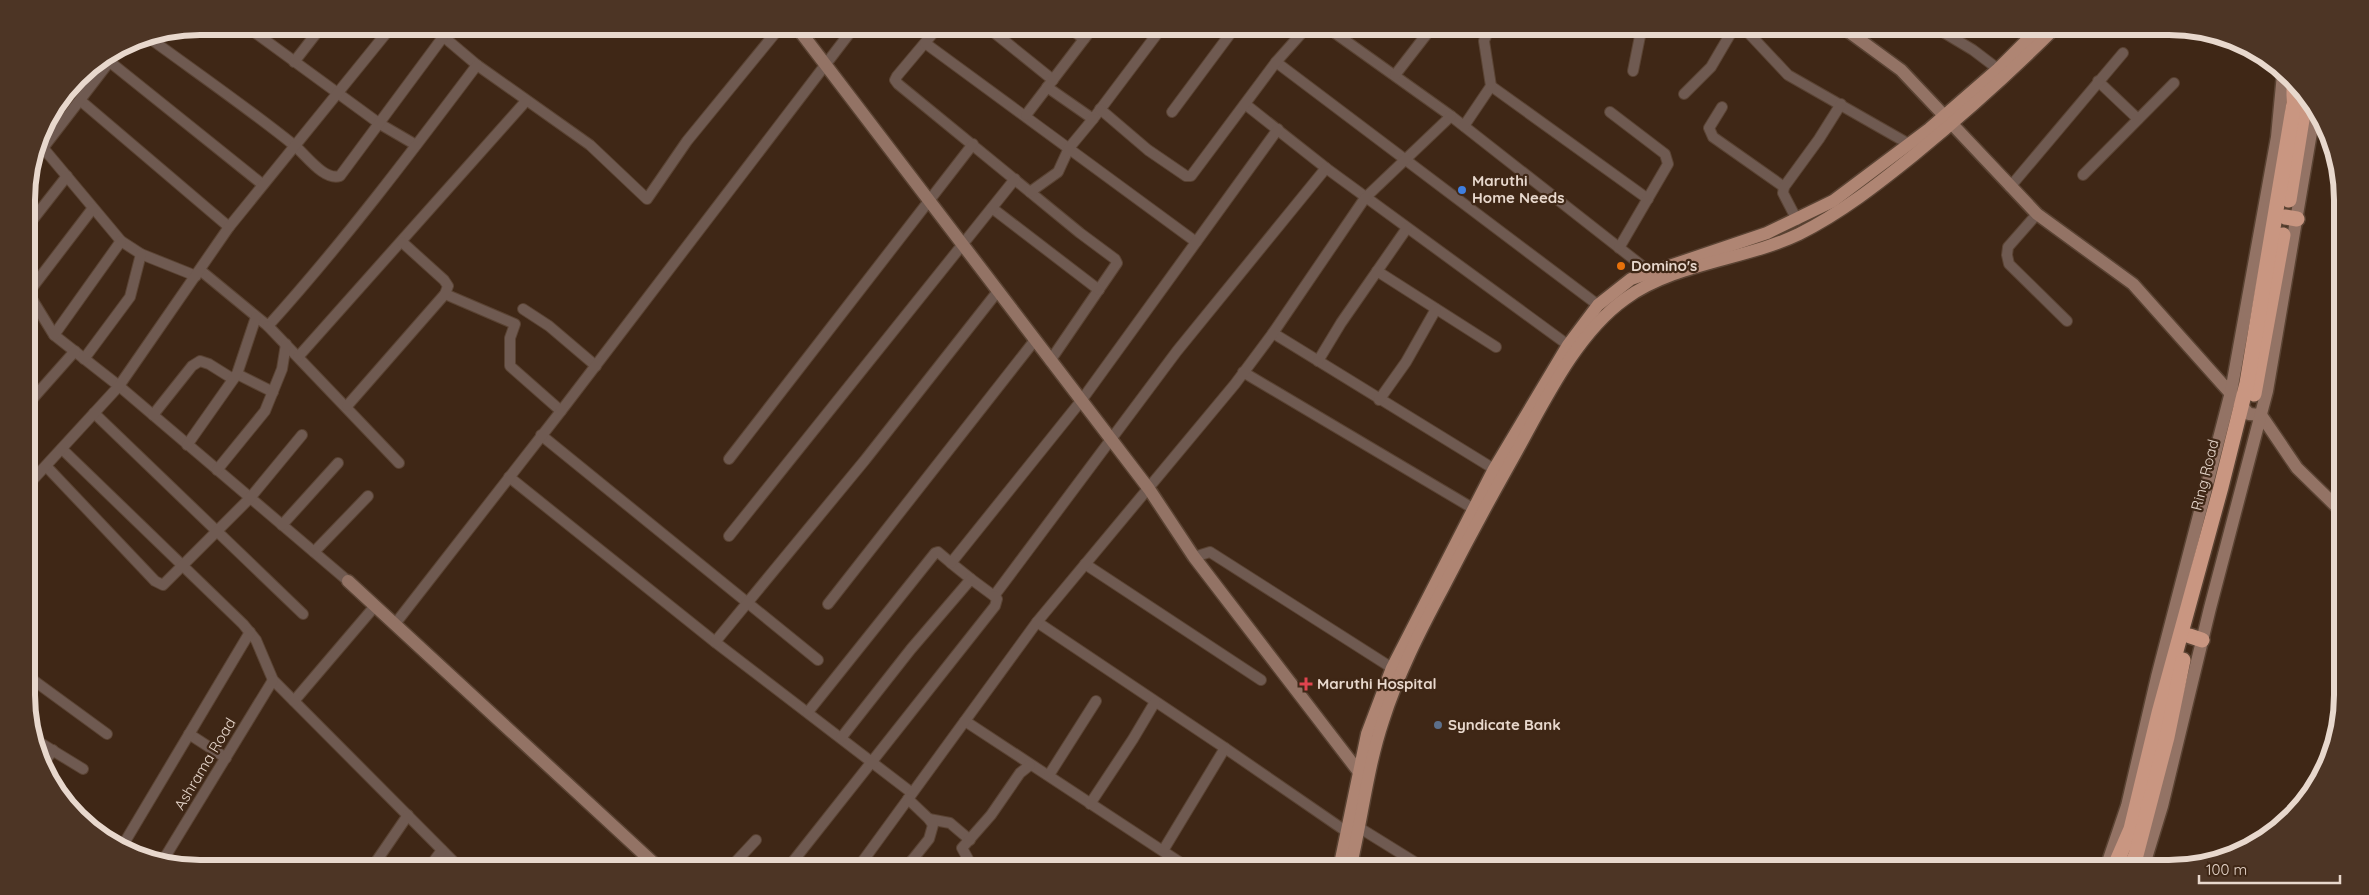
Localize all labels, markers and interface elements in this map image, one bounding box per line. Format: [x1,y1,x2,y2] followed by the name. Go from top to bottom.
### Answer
[1472,171,1564,207] place label: Maruthi Home Needs
[1456,184,1468,196] marker: Maruthi Home Needs
[1631,256,1697,275] place label: Domino's
[1615,260,1627,272] marker: Domino's
[2187,437,2223,512] street label: Ring Road
[1317,674,1437,693] place label: Maruthi Hospital
[1299,677,1313,691] marker: Maruthi Hospital
[170,714,240,813] street label: Ashrama Road
[1448,715,1561,734] place label: Syndicate Bank
[1432,719,1444,731] marker: Syndicate Bank
[2199,852,2340,884] scale bar
[2206,860,2247,879] text: 100 m

